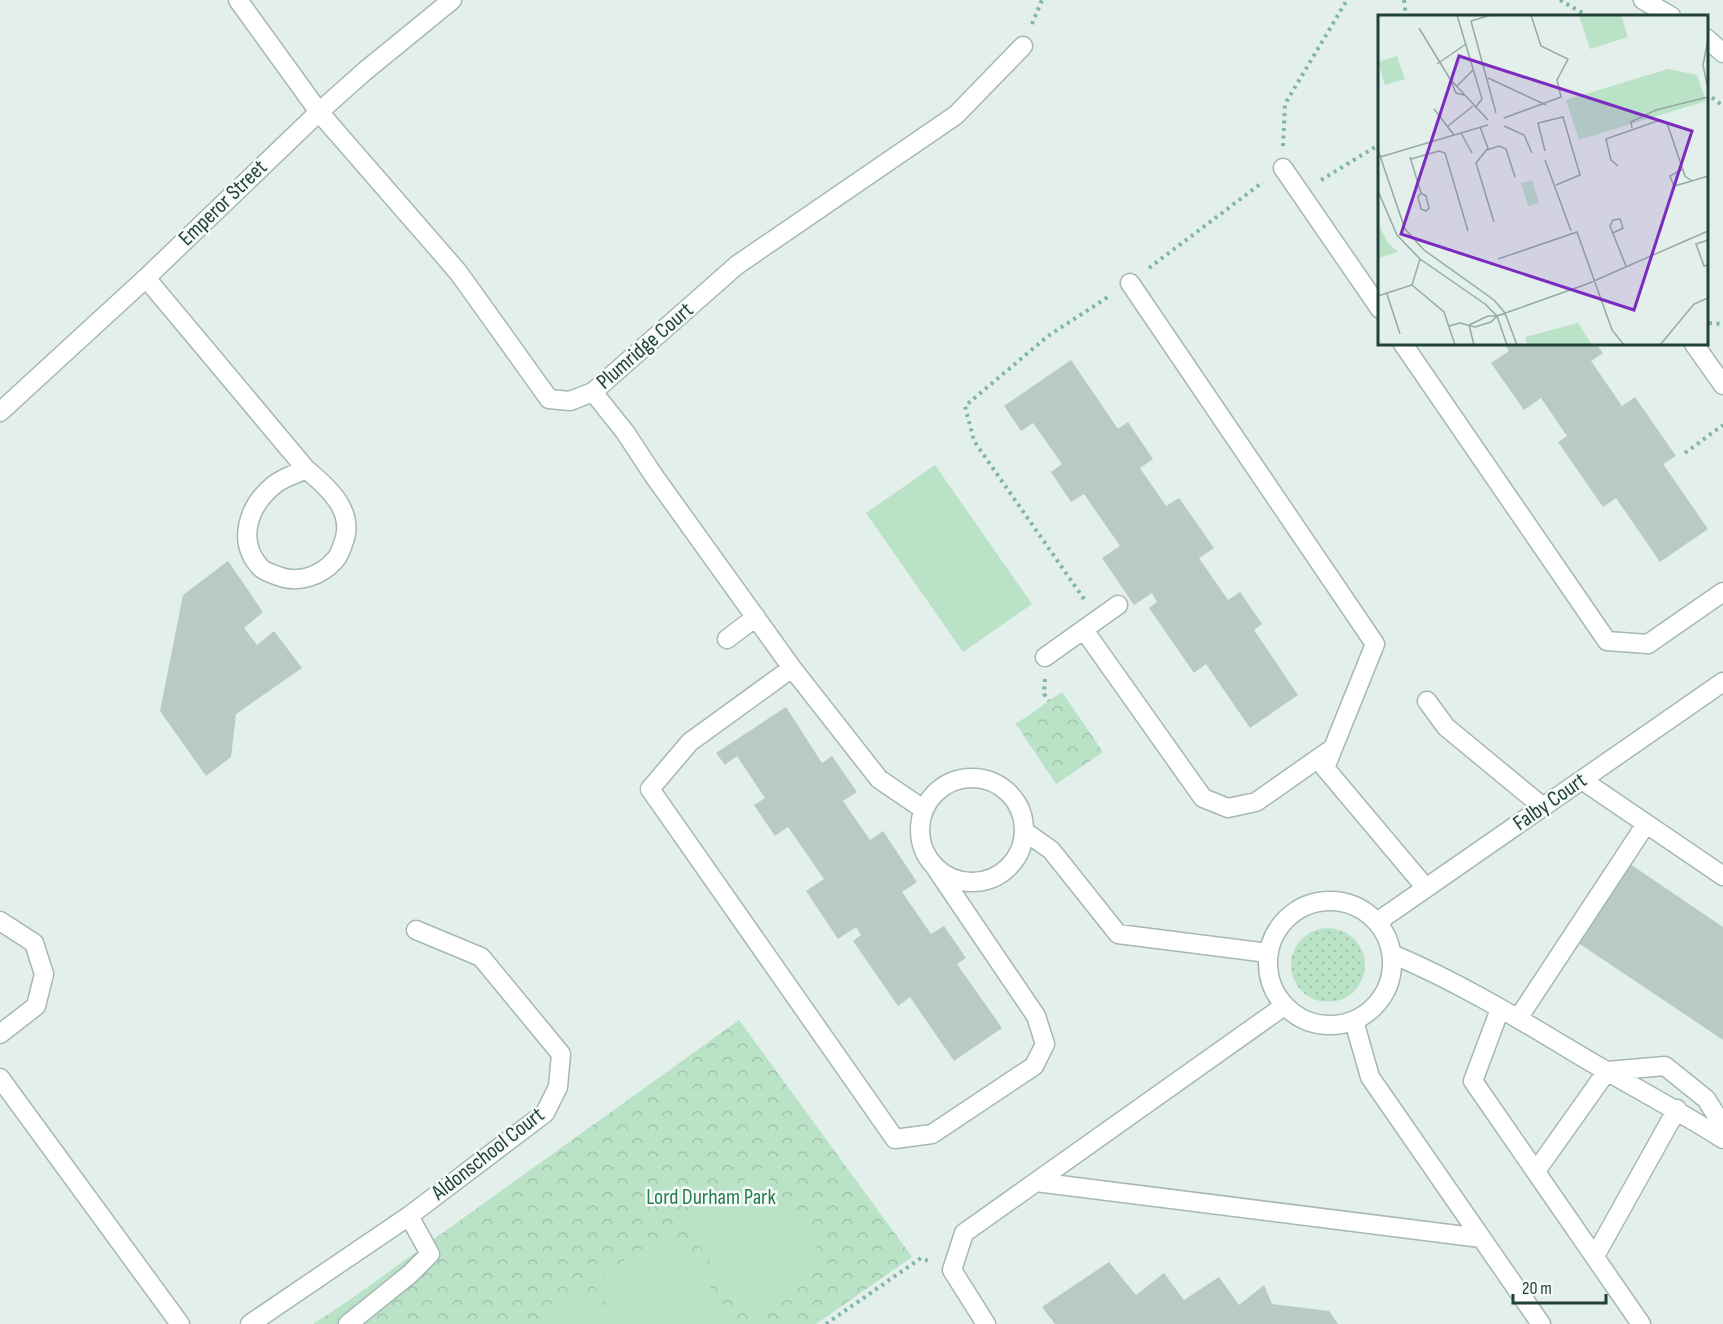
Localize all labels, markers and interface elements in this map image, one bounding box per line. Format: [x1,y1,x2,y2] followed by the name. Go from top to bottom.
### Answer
[1378,15,1708,345] inset map
[173,154,273,252] street label: Emperor Street
[591,296,699,395] street label: Plumridge Court
[1508,767,1592,837] street label: Falby Court
[425,1101,550,1207] street label: Aldonschool Court
[646,1184,776,1211] park label: Lord Durham Park
[1513,1267,1606,1305] scale bar
[1522,1278,1552,1299] text: 20 m

